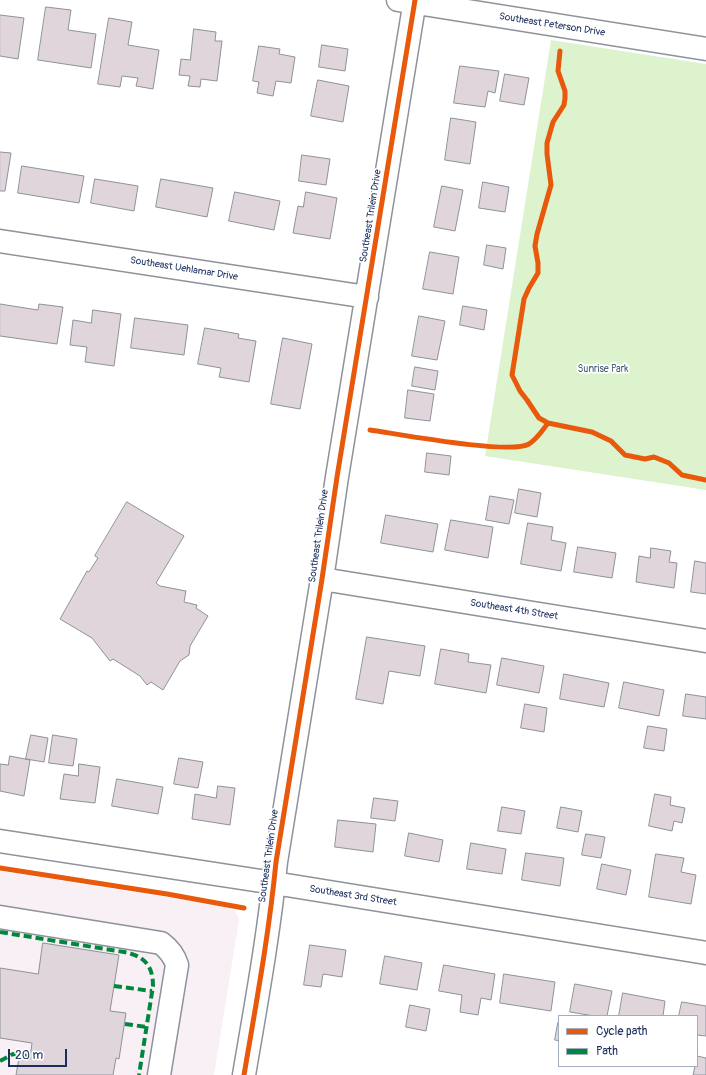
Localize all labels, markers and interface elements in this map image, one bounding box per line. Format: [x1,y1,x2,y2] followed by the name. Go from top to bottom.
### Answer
[498,11,606,39] street label: Southeast Peterson Drive
[358,169,384,263] street label: Southeast Trilein Drive
[129,255,239,283] street label: Southeast Uehlamar Drive
[578,363,628,375] park label: Sunrise Park
[307,489,331,583] street label: Southeast Trilein Drive
[469,597,559,623] street label: Southeast 4th Street
[257,809,281,903] street label: Southeast Trilein Drive
[308,883,398,909] street label: Southeast 3rd Street
[558,1015,698,1067] legend
[596,1024,647,1039] text: Cycle path
[10,1041,69,1067] scale bar
[596,1044,618,1059] text: Path
[15,1048,43,1063] text: 20 m

